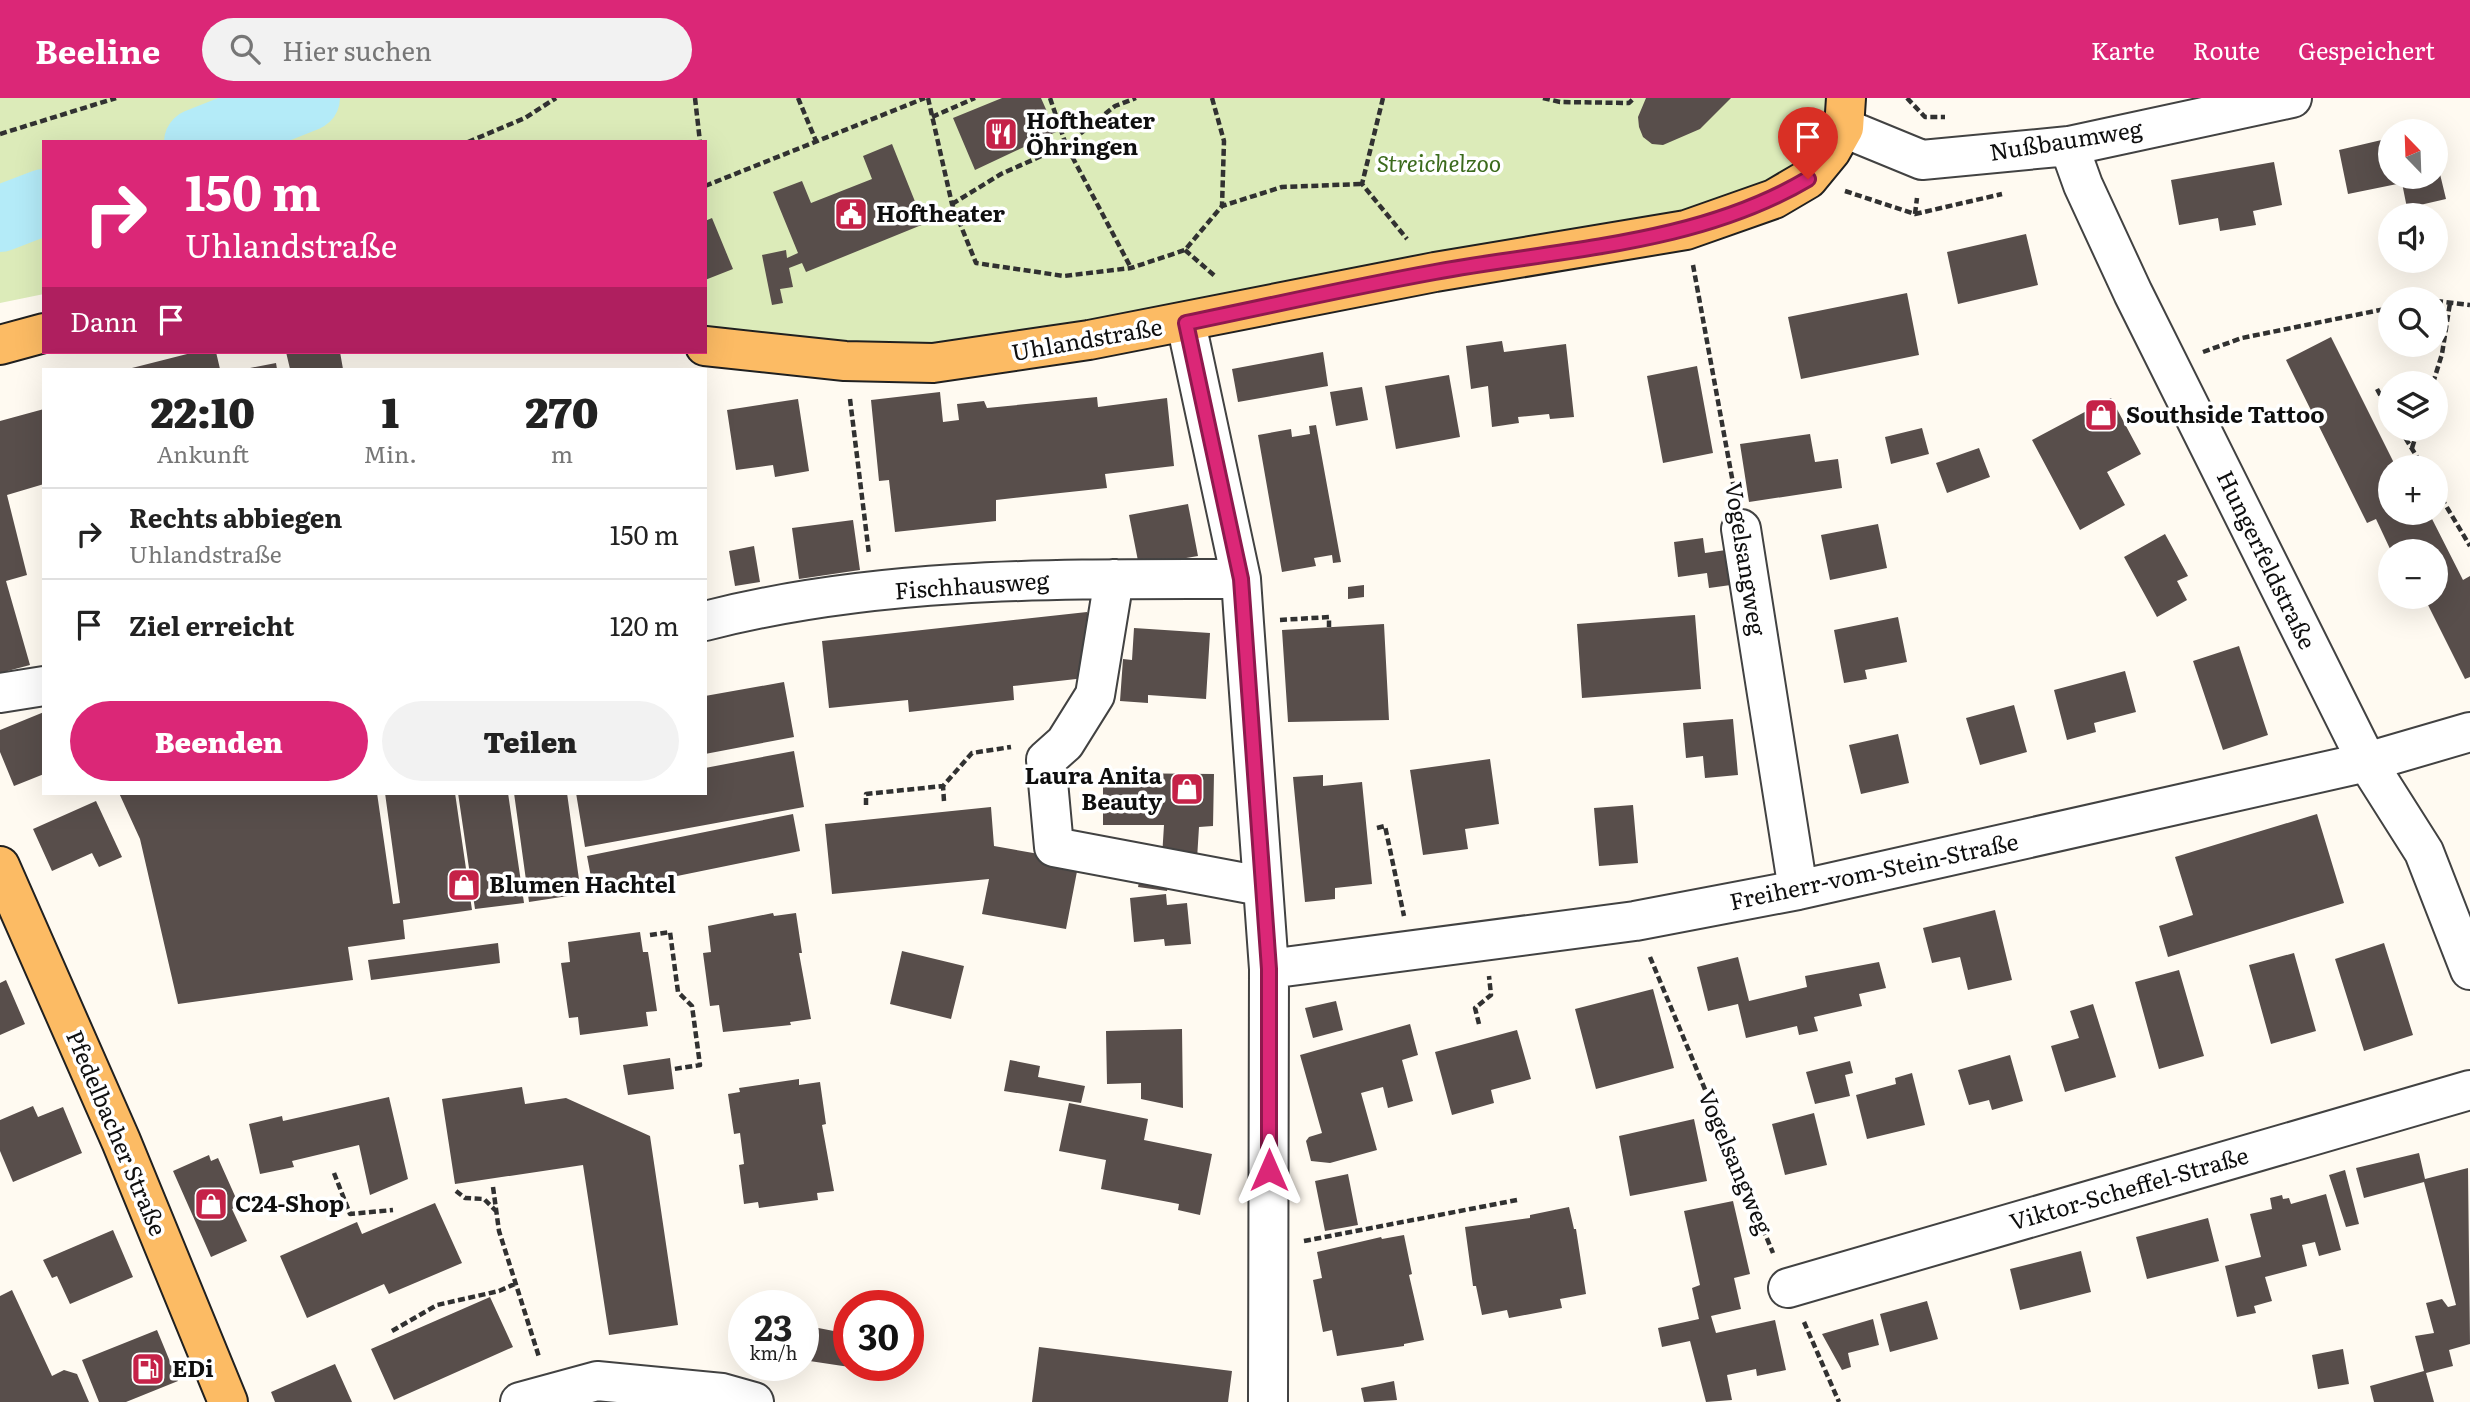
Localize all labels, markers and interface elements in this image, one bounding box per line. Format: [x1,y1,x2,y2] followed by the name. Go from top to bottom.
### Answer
[202,18,692,81] search box
[35,25,160,74] text: Beeline
[226,30,264,68] icon: search
[282,30,432,69] text: Hier suchen
[2091,32,2155,67] text: Karte
[2193,32,2260,67] text: Route
[2298,32,2435,67] text: Gespeichert
[1026,102,1156,162] place label: Hoftheater Öhringen
[1778,107,1838,179] pin
[1987,110,2145,168] street label: Nußbaumweg
[982,115,1020,153] restaurant icon: Hoftheater Öhringen
[1789,118,1827,156] icon: arrive
[2378,119,2448,189] north arrow
[2378,119,2448,609] map controls
[1377,145,1501,179] park label: Streichelzoo
[185,153,321,226] text: 150 m
[70,168,161,259] icon: right
[832,195,870,233] public building icon: Hoftheater
[876,195,1006,229] place label: Hoftheater
[2378,203,2448,273] button: sound
[185,220,397,268] text: Uhlandstraße
[2378,287,2448,357] button: search
[70,301,138,340] text: Dann
[152,301,190,339] icon: arrive
[1009,308,1165,368] street label: Uhlandstraße
[2378,371,2448,441] button: layers
[150,379,255,441] text: 22:10
[381,379,399,441] text: 1
[525,379,599,441] text: 270
[2082,396,2120,434] shop icon: Southside Tattoo
[2126,396,2325,430] place label: Southside Tattoo
[157,436,249,470] text: Ankunft
[364,436,417,470] text: Min.
[551,436,573,470] text: m
[2378,455,2448,525] button: +
[2210,464,2326,654] street label: Hungerfeldstraße
[1718,480,1776,638] street label: Vogelsangweg
[129,497,342,536] text: Rechts abbiegen
[610,514,679,553] text: 150 m
[70,515,108,553] icon: right
[129,536,282,570] text: Uhlandstraße
[2378,539,2448,609] button: −
[893,562,1050,606] street label: Fischhausweg
[129,605,294,644] text: Ziel erreicht
[610,605,679,644] text: 120 m
[70,606,108,644] icon: arrive
[70,701,368,781] button: Beenden
[382,701,679,781] button: Teilen
[1024,757,1163,817] place label: Laura Anita Beauty
[1168,770,1206,808] shop icon: Laura Anita Beauty
[1726,823,2021,917] street label: Freiherr-vom-Stein-Straße
[445,866,483,904] shop icon: Blumen Hachtel
[489,866,676,900] place label: Blumen Hachtel
[59,1024,177,1240] street label: Pfedelbacher Straße
[1691,1083,1783,1239] street label: Vogelsangweg
[1232,1133,1306,1207] position arrow
[2005,1137,2252,1237] street label: Viktor-Scheffel-Straße
[192,1185,230,1223] shop icon: C24-Shop
[235,1185,344,1219] place label: C24-Shop
[833,1290,924,1381] speed limit sign: 30
[754,1300,793,1352] text: 23
[750,1339,797,1366] text: km/h
[129,1350,167,1388] fuel station icon: EDi
[172,1350,214,1384] place label: EDi

